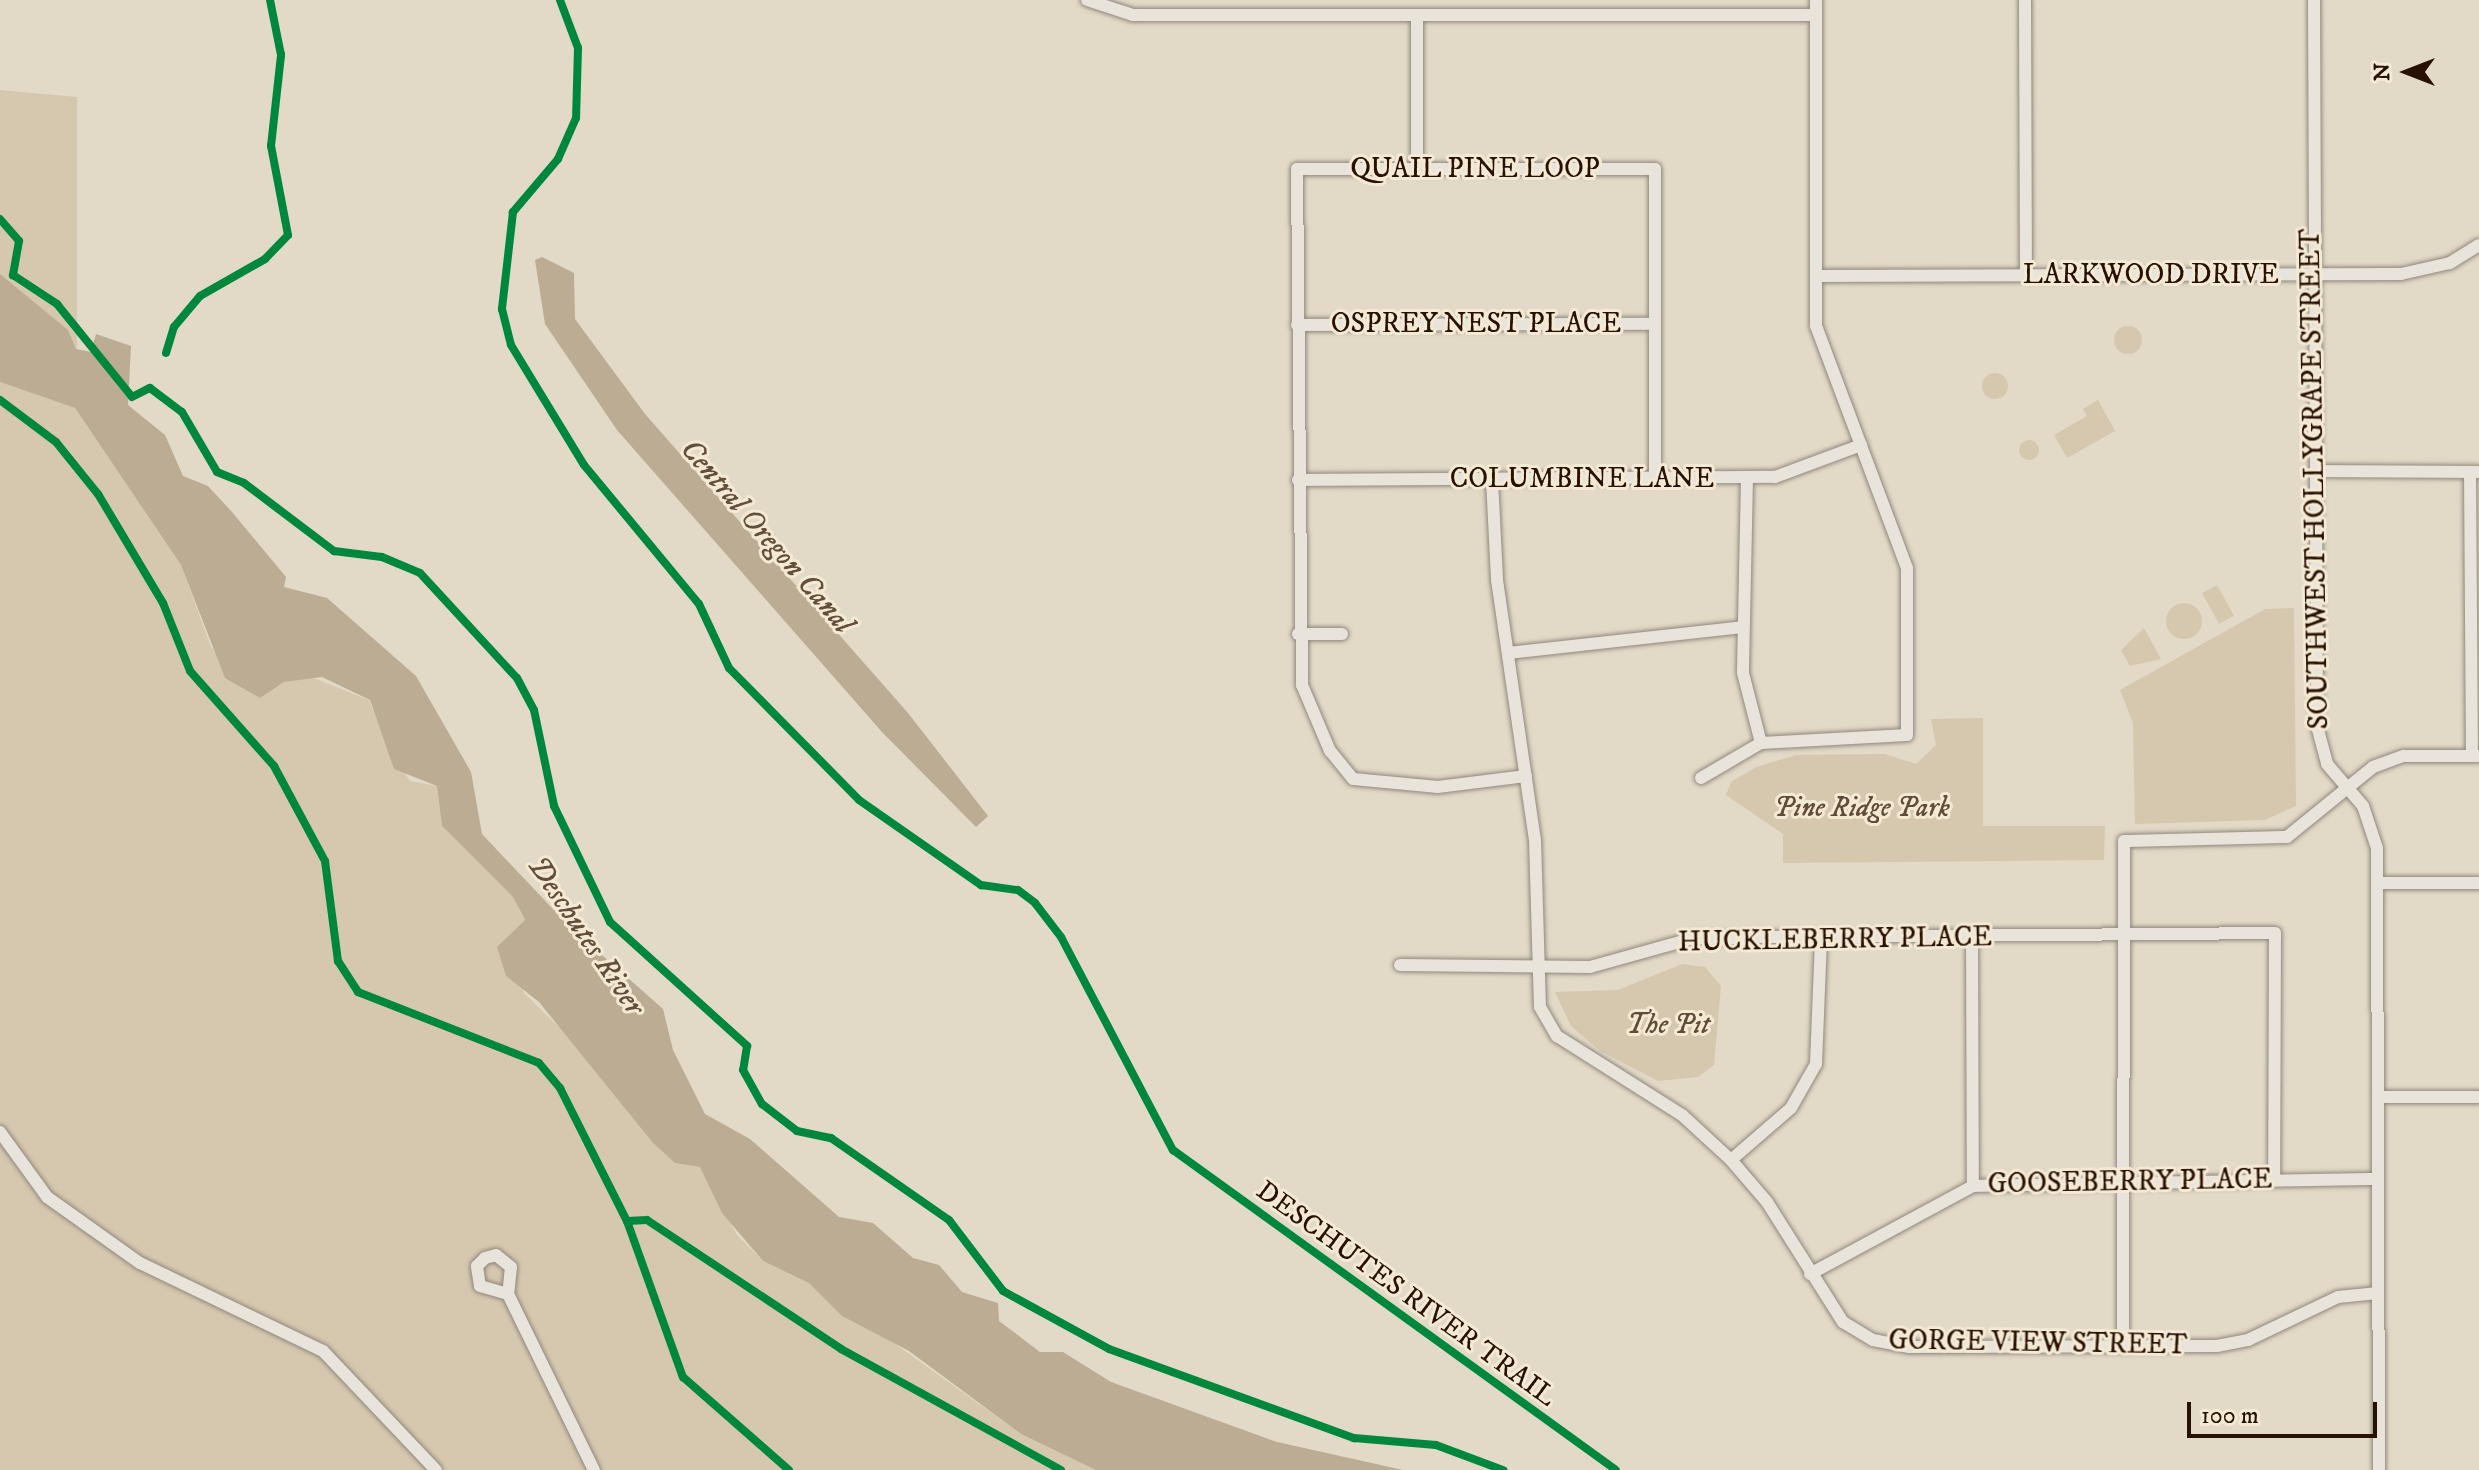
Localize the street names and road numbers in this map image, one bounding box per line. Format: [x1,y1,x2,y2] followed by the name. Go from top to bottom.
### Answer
[1350,152,1600,186] street label: QUAIL PINE LOOP
[2294,228,2336,730] street label: SOUTHWEST HOLLYGRAPE STREET
[2023,258,2279,292] street label: LARKWOOD DRIVE
[1331,307,1621,341] street label: OSPREY NEST PLACE
[1450,462,1714,496] street label: COLUMBINE LANE
[1678,920,1992,960] street label: HUCKLEBERRY PLACE
[1987,1163,2273,1201] street label: GOOSEBERRY PLACE
[1250,1174,1562,1414] street label: DESCHUTES RIVER TRAIL
[1888,1324,2188,1362] street label: GORGE VIEW STREET

